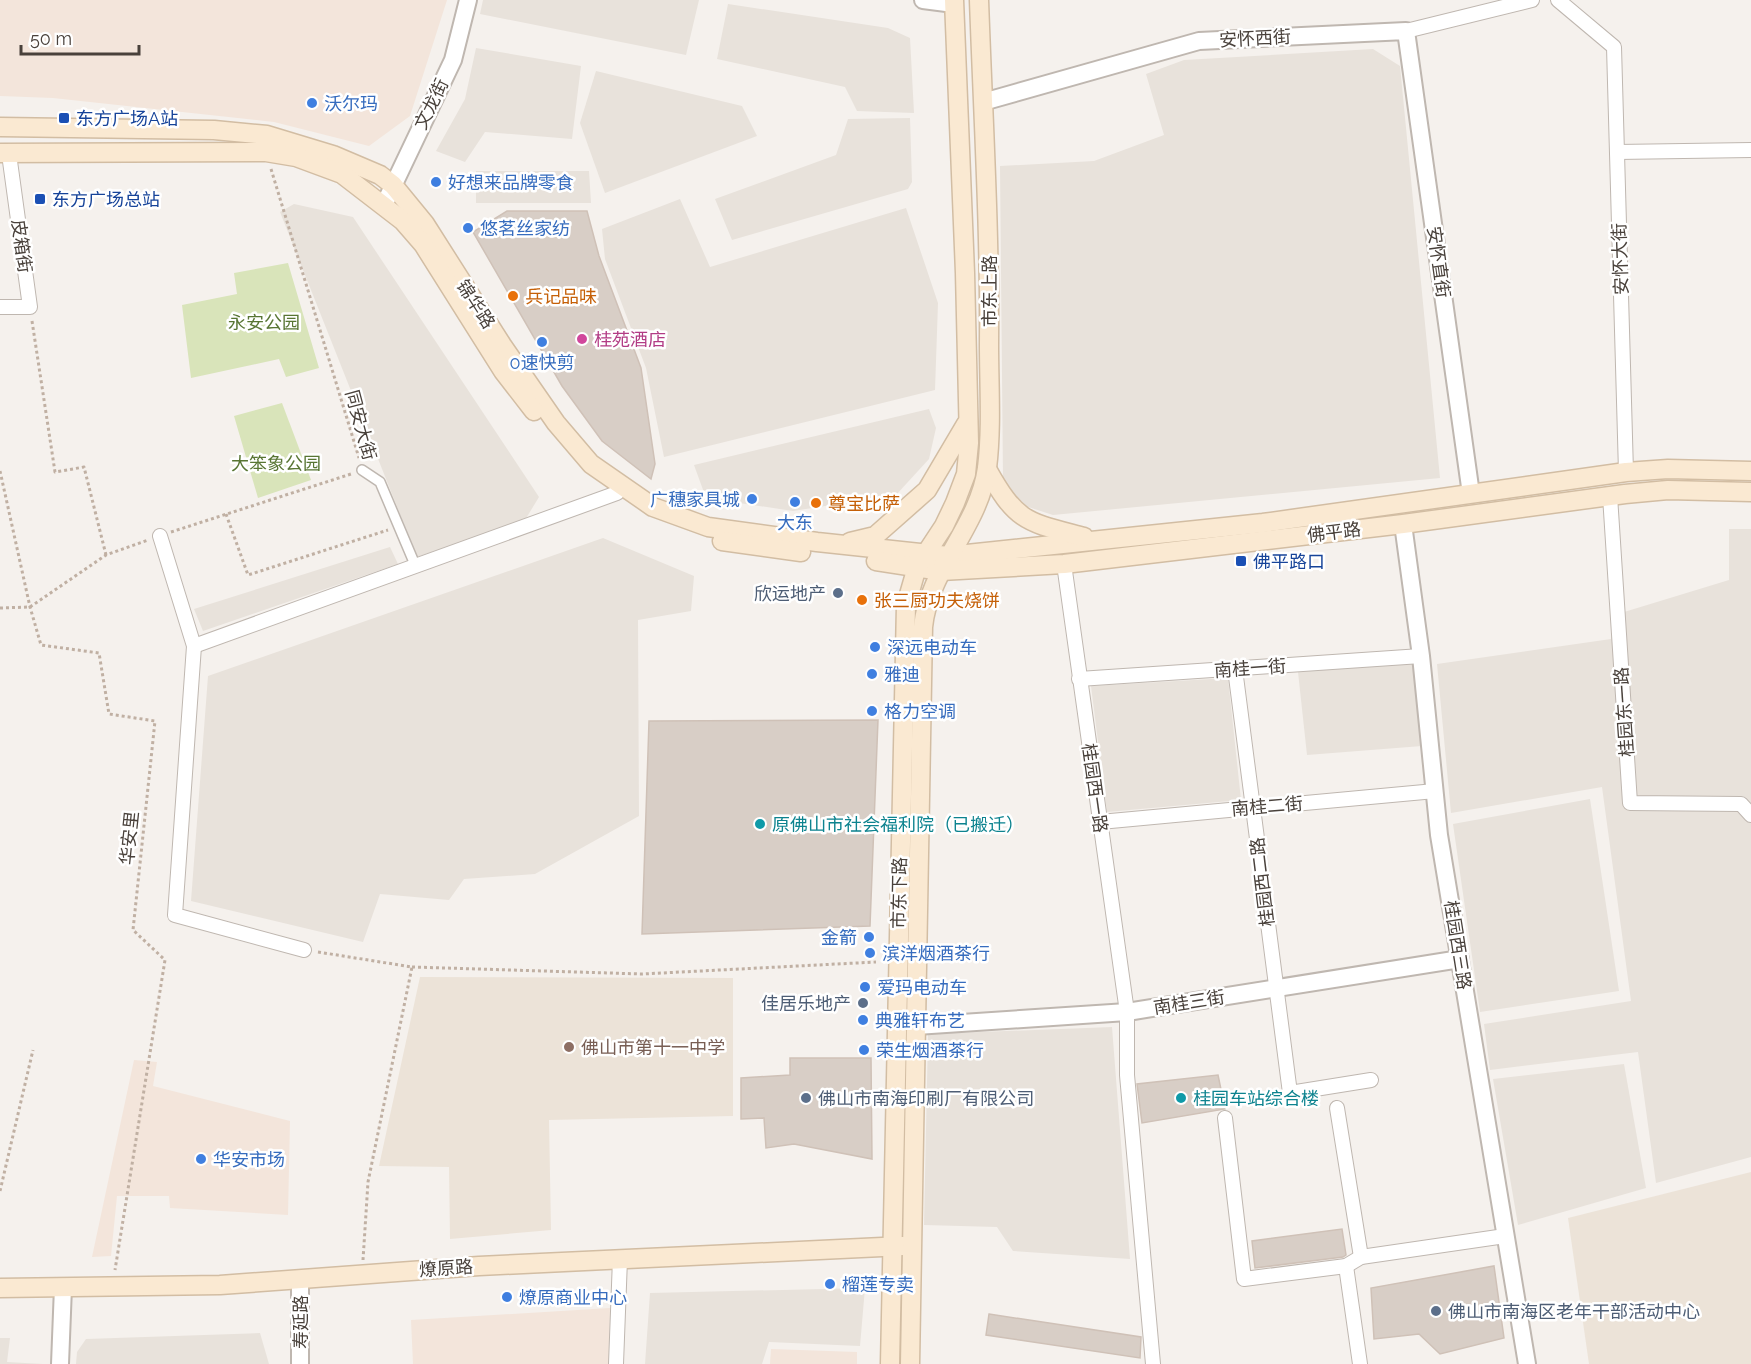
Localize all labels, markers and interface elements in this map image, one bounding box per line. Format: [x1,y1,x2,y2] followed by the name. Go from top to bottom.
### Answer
[21,18,140,56] scale bar
[1218,26,1292,50] street label: 安怀西街
[30,28,72,49] text: 50 m
[410,75,452,133] street label: 文龙街
[324,93,378,114] place label: 沃尔玛
[305,96,319,110] marker: 沃尔玛
[76,108,178,129] place label: 东方广场A站
[57,111,71,125] marker: 东方广场A站
[448,172,574,193] place label: 好想来品牌零食
[429,175,443,189] marker: 好想来品牌零食
[52,189,160,210] place label: 东方广场总站
[33,192,47,206] marker: 东方广场总站
[8,218,36,274] street label: 皮箱街
[480,218,570,239] place label: 悠茗丝家纺
[461,221,475,235] marker: 悠茗丝家纺
[1608,223,1632,295] street label: 安怀大街
[1424,225,1454,299] street label: 安怀直街
[979,255,1000,327] street label: 市东上路
[452,276,500,332] street label: 锦华路
[525,286,597,307] place label: 兵记品味
[506,289,520,303] marker: 兵记品味
[228,312,300,333] park label: 永安公园
[594,329,666,350] place label: 桂苑酒店
[575,332,589,346] marker: 桂苑酒店
[535,335,549,349] marker: 0速快剪
[509,352,575,373] place label: 0速快剪
[342,388,380,462] street label: 同安大街
[231,453,321,474] park label: 大笨象公园
[650,489,740,510] place label: 广穗家具城
[745,492,759,506] marker: 广穗家具城
[828,493,900,514] place label: 尊宝比萨
[788,495,802,509] marker: 大东
[809,496,823,510] marker: 尊宝比萨
[777,512,813,533] place label: 大东
[1306,518,1362,546] street label: 佛平路
[1253,551,1325,572] place label: 佛平路口
[1234,554,1248,568] marker: 佛平路口
[754,583,826,604] place label: 欣运地产
[831,586,845,600] marker: 欣运地产
[874,590,1000,611] place label: 张三厨功夫烧饼
[855,593,869,607] marker: 张三厨功夫烧饼
[887,637,977,658] place label: 深远电动车
[868,640,882,654] marker: 深远电动车
[1213,655,1287,681] street label: 南桂一街
[884,664,920,685] place label: 雅迪
[1610,666,1638,758] street label: 桂园东一路
[865,667,879,681] marker: 雅迪
[884,701,956,722] place label: 格力空调
[865,704,879,718] marker: 格力空调
[1078,742,1112,834] street label: 桂园西一路
[1230,792,1304,820] street label: 南桂二街
[116,810,142,866] street label: 华安里
[772,814,1024,835] place label: 原佛山市社会福利院（已搬迁）
[753,817,767,831] marker: 原佛山市社会福利院（已搬迁）
[1246,836,1278,928] street label: 桂园西二路
[888,857,910,929] street label: 市东下路
[1441,899,1475,991] street label: 桂园西三路
[821,927,857,948] place label: 金箭
[862,930,876,944] marker: 金箭
[882,943,990,964] place label: 滨洋烟酒茶行
[863,946,877,960] marker: 滨洋烟酒茶行
[877,977,967,998] place label: 爱玛电动车
[858,980,872,994] marker: 爱玛电动车
[1152,986,1226,1018] street label: 南桂三街
[761,993,851,1014] place label: 佳居乐地产
[856,996,870,1010] marker: 佳居乐地产
[875,1010,965,1031] place label: 典雅轩布艺
[856,1013,870,1027] marker: 典雅轩布艺
[581,1037,725,1058] place label: 佛山市第十一中学
[562,1040,576,1054] marker: 佛山市第十一中学
[876,1040,984,1061] place label: 荣生烟酒茶行
[857,1043,871,1057] marker: 荣生烟酒茶行
[818,1088,1034,1109] place label: 佛山市南海印刷厂有限公司
[1193,1088,1319,1109] place label: 桂园车站综合楼
[799,1091,813,1105] marker: 佛山市南海印刷厂有限公司
[1174,1091,1188,1105] marker: 桂园车站综合楼
[213,1149,285,1170] place label: 华安市场
[194,1152,208,1166] marker: 华安市场
[418,1256,474,1280] street label: 燎原路
[842,1274,914,1295] place label: 榴莲专卖
[823,1277,837,1291] marker: 榴莲专卖
[519,1287,627,1308] place label: 燎原商业中心
[500,1290,514,1304] marker: 燎原商业中心
[290,1295,311,1349] street label: 寿延路
[1448,1301,1700,1322] place label: 佛山市南海区老年干部活动中心
[1429,1304,1443,1318] marker: 佛山市南海区老年干部活动中心

